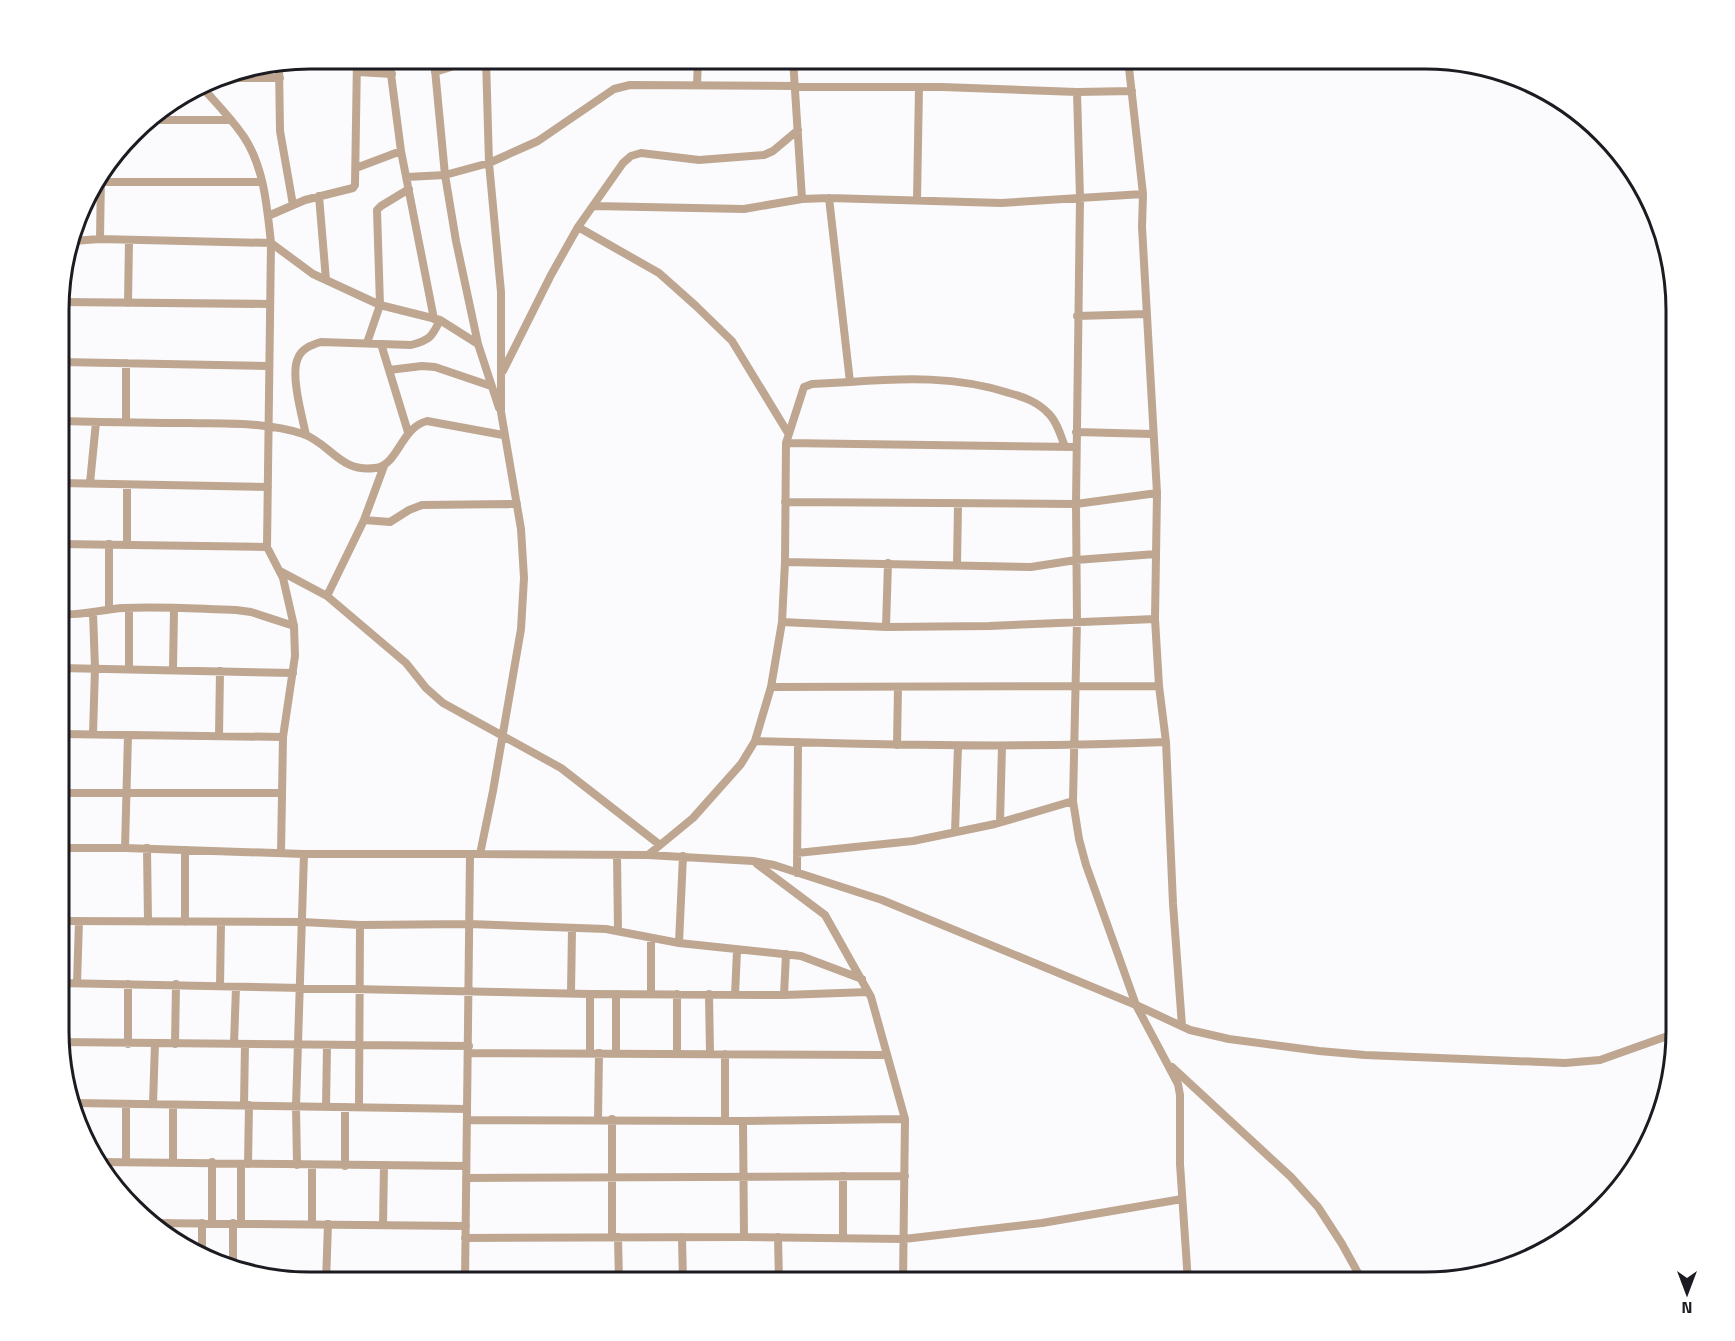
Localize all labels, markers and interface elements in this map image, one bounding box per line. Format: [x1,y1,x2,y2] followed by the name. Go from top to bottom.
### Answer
[1657,1263,1717,1323] north arrow
[1681,1296,1693,1320] text: N

